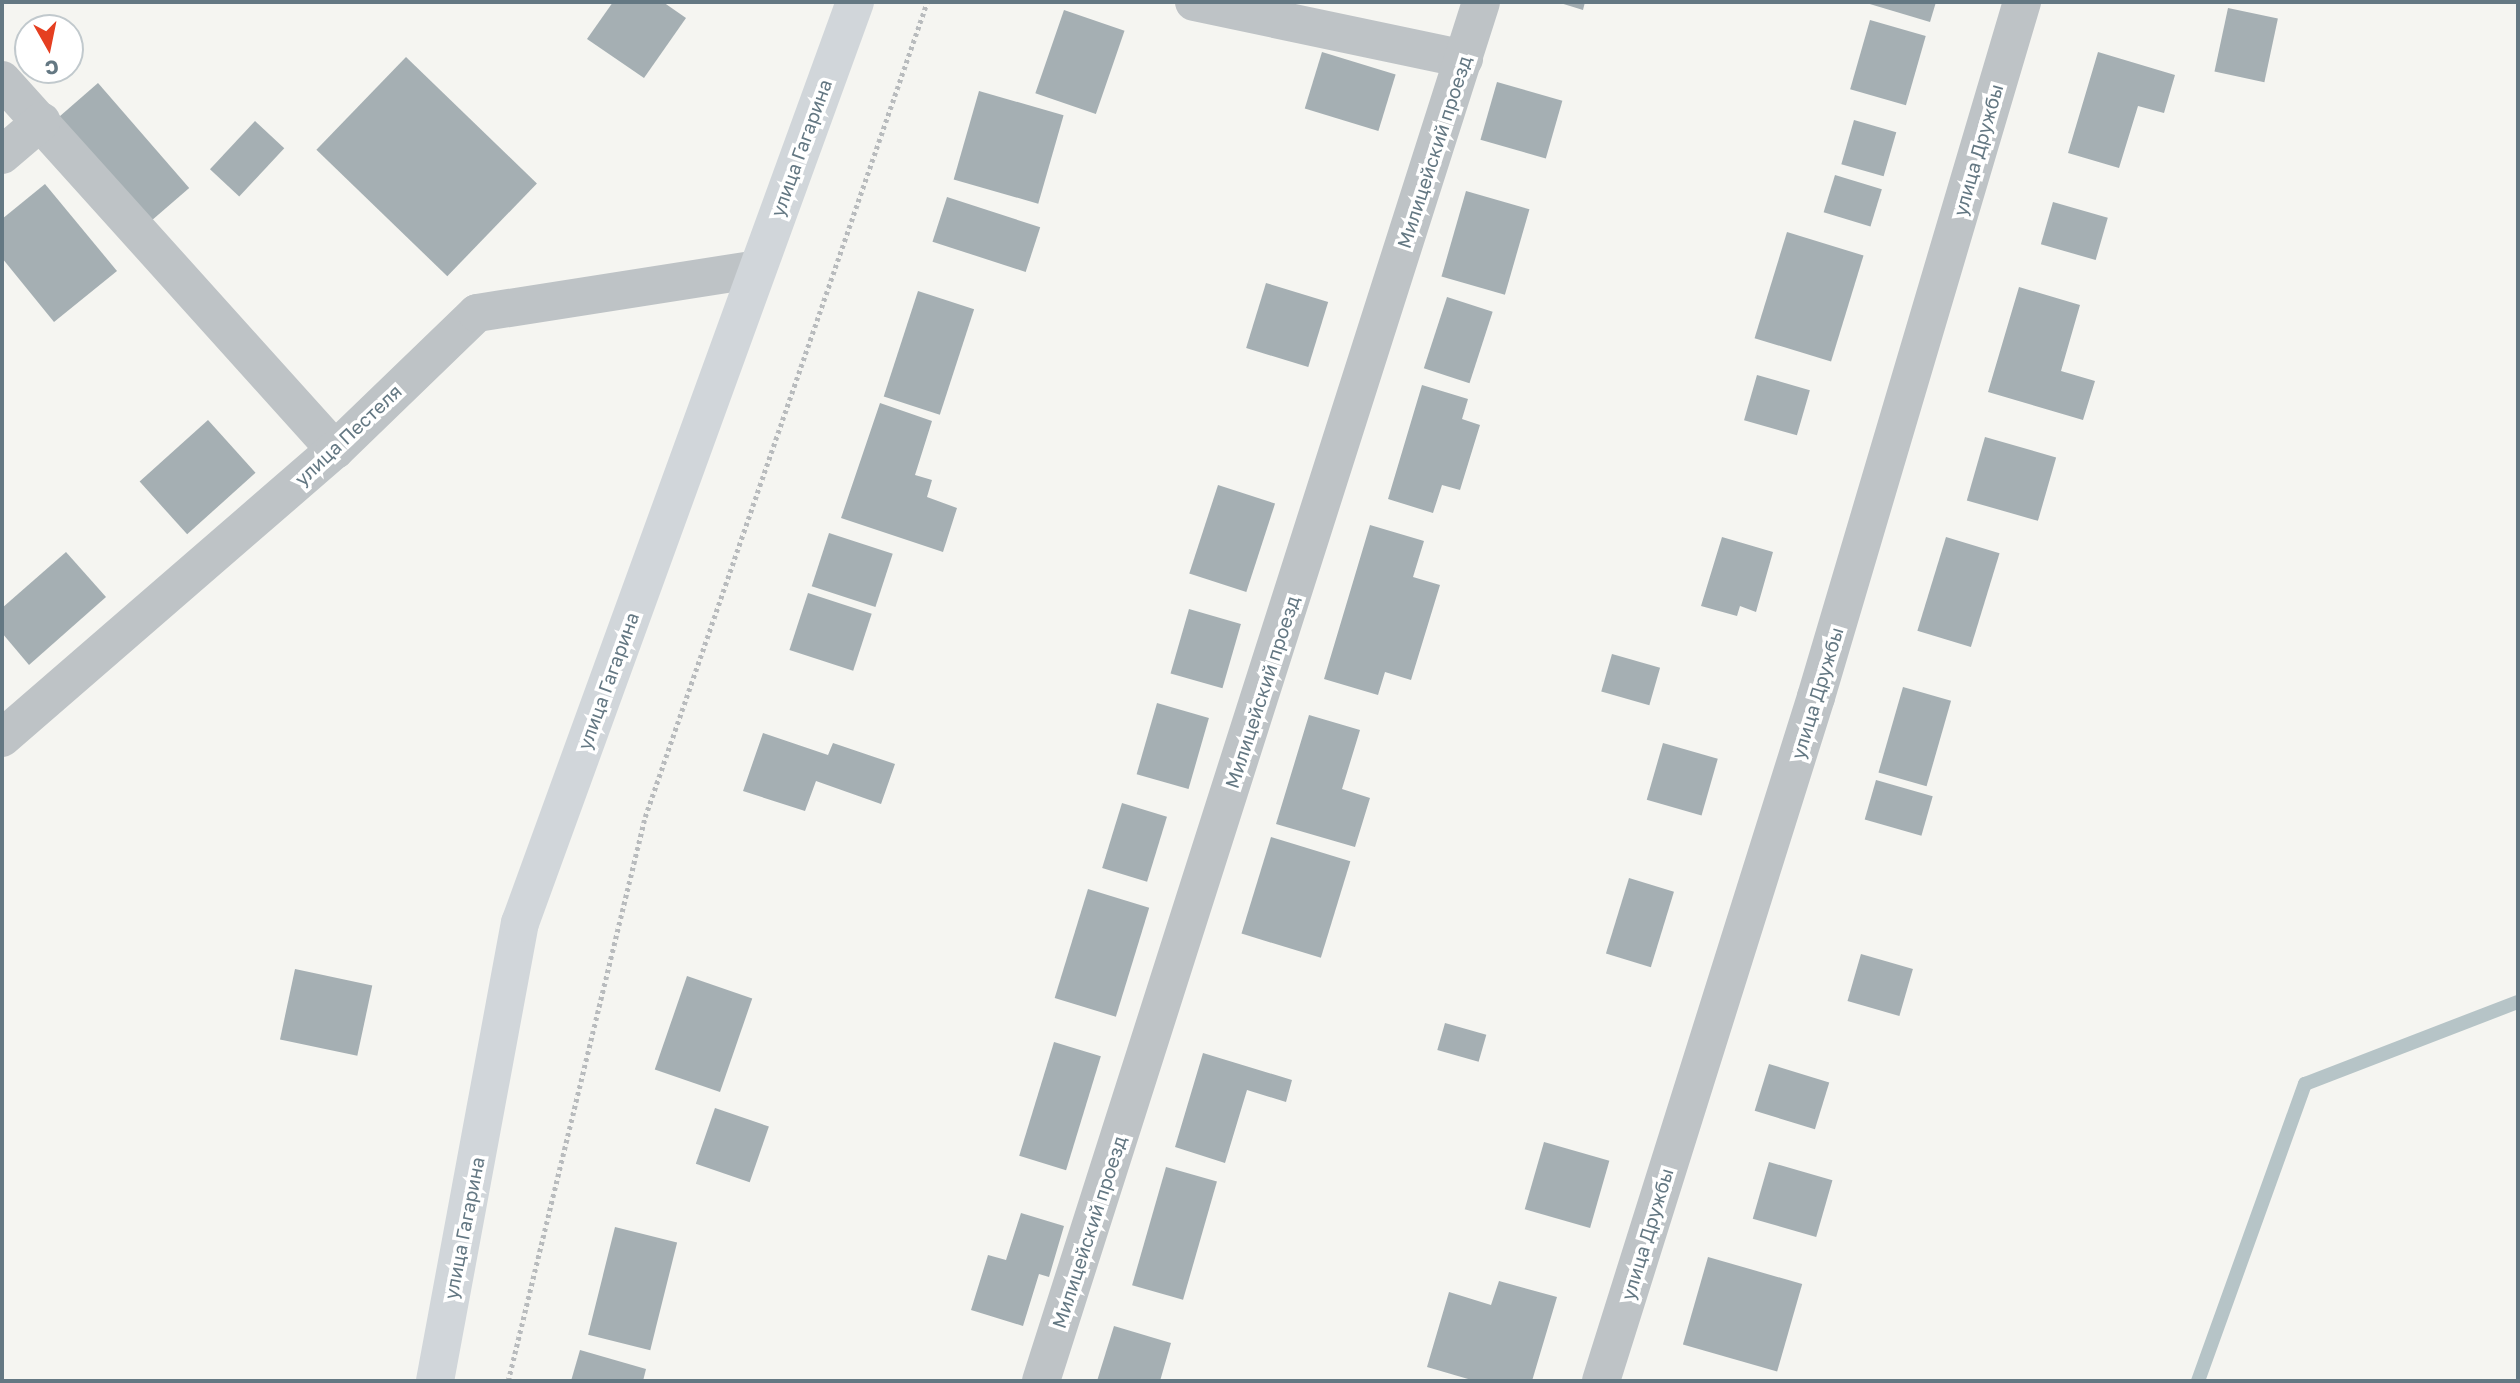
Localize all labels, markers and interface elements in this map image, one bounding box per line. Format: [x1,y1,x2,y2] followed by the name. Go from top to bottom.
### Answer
[14,14,84,84] north arrow
[1392,53,1476,251] street label: Милицейский проезд
[44,56,61,81] text: С
[766,76,836,220] street label: улица Гагарина
[1948,81,2008,219] street label: улица Дружбы
[290,380,406,490] street label: улица Пестеля
[1220,593,1304,791] street label: Милицейский проезд
[573,609,643,753] street label: улица Гагарина
[1786,624,1848,762] street label: улица Дружбы
[1047,1133,1131,1331] street label: Милицейский проезд
[439,1155,489,1301] street label: улица Гагарина
[1616,1165,1678,1303] street label: улица Дружбы

